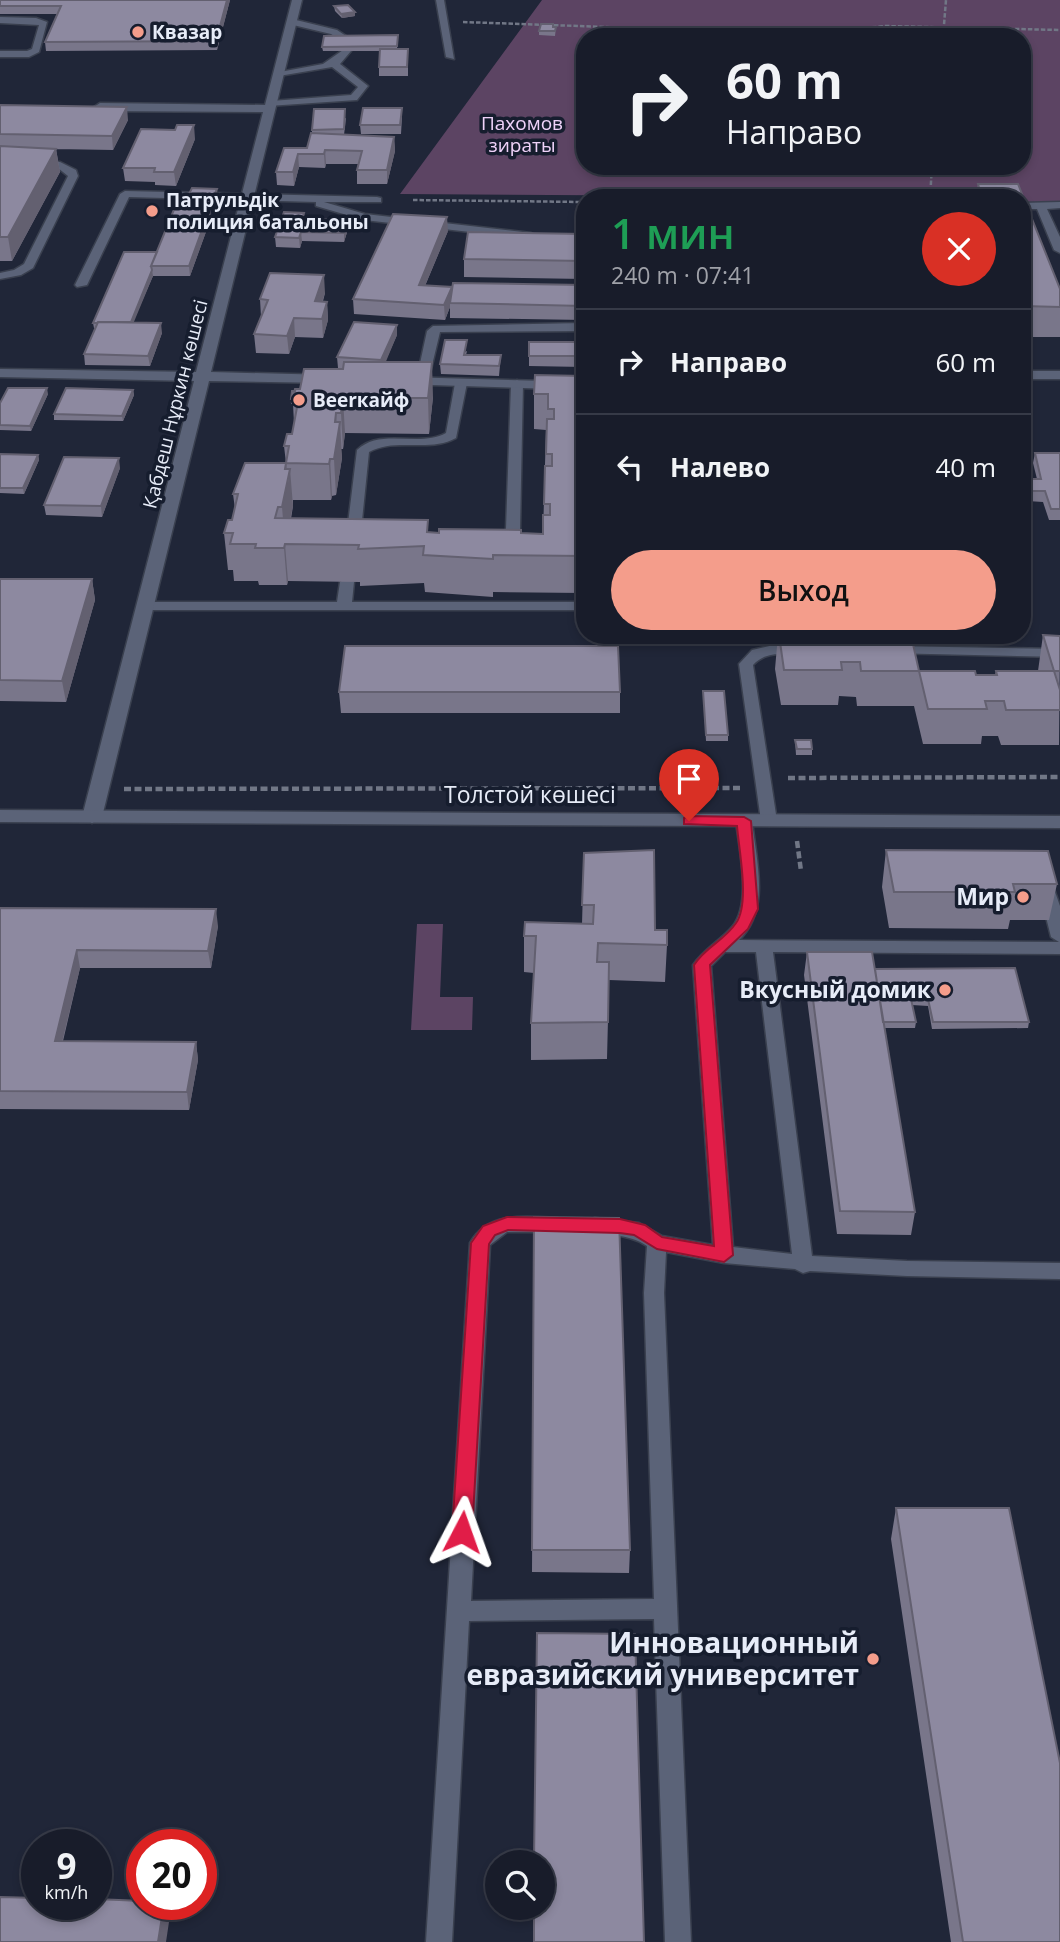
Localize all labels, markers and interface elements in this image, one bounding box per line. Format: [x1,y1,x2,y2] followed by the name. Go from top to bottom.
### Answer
[152,19,222,45] place label: Квазар
[130,24,146,40] marker: Квазар
[726,47,843,113] text: 60 m
[611,56,702,147] icon: right
[481,110,563,158] park label: Пахомов зираты
[726,110,862,153] text: Направо
[166,187,369,235] place label: Патрульдік полиция батальоны
[144,203,160,219] marker: Патрульдік полиция батальоны
[611,204,735,261] text: 1 мин
[922,212,996,286] button: close
[611,259,754,291] text: 240 m · 07:41
[136,297,214,511] street label: Қабдеш Нұркин көшесі
[611,343,649,381] icon: right
[670,344,787,380] text: Направо
[935,344,996,380] text: 60 m
[313,387,409,413] place label: Beerкайф
[291,392,307,408] marker: Beerкайф
[611,448,649,486] icon: left
[670,449,770,485] text: Налево
[935,449,996,485] text: 40 m
[611,550,996,630] button: Выход
[659,749,719,821] pin
[670,760,708,798] icon: arrive
[444,778,616,810] street label: Толстой көшесі
[956,880,1009,912] place label: Мир
[1015,889,1031,905] marker: Мир
[739,973,932,1005] place label: Вкусный домик
[937,982,953,998] marker: Вкусный домик
[425,1495,499,1569] position arrow
[466,1623,859,1693] place label: Инновационный евразийский университет
[865,1651,881,1667] marker: Инновационный евразийский университет
[126,1829,217,1920] speed limit sign: 20
[56,1842,77,1889] text: 9
[485,1850,555,1920] map controls
[485,1850,555,1920] button: search
[45,1880,88,1904] text: km/h

